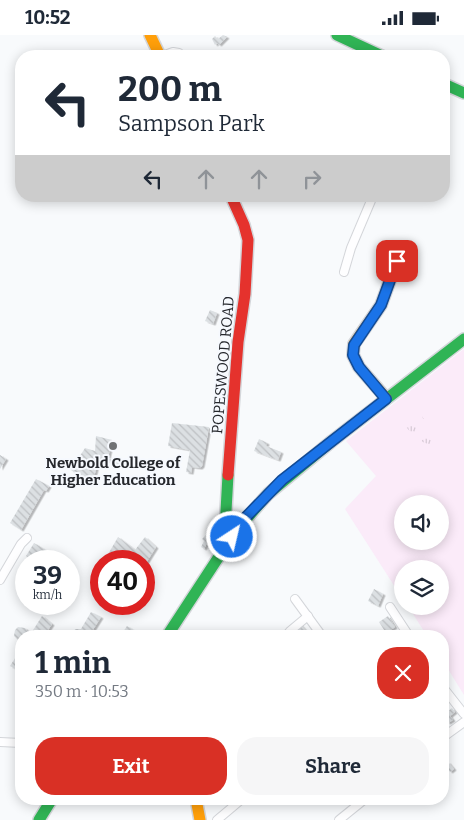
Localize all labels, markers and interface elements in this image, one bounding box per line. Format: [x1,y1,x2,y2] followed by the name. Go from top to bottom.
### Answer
[25,6,71,29] text: 10:52
[118,68,222,110] text: 200 m
[35,70,100,135] icon: left
[118,110,265,137] text: Sampson Park
[139,165,167,193] icon: left
[192,165,220,193] icon: ahead
[245,165,273,193] icon: ahead
[298,165,326,193] icon: right
[376,240,418,282] pin
[383,247,411,275] icon: arrive
[208,295,238,435] street label: POPESWOOD ROAD
[107,440,119,452] marker: Newbold College of Higher Education
[46,454,182,489] place label: Newbold College of Higher Education
[394,495,449,615] map controls
[394,495,449,550] button: sound
[205,510,257,562] position arrow
[90,550,155,615] speed limit sign: 40
[394,560,449,615] button: layers
[33,561,62,591] text: 39
[33,588,62,602] text: km/h
[35,645,111,681] text: 1 min
[377,647,429,699] button: close
[35,682,129,701] text: 350 m · 10:53
[35,737,227,795] button: Exit
[237,737,429,795] button: Share

